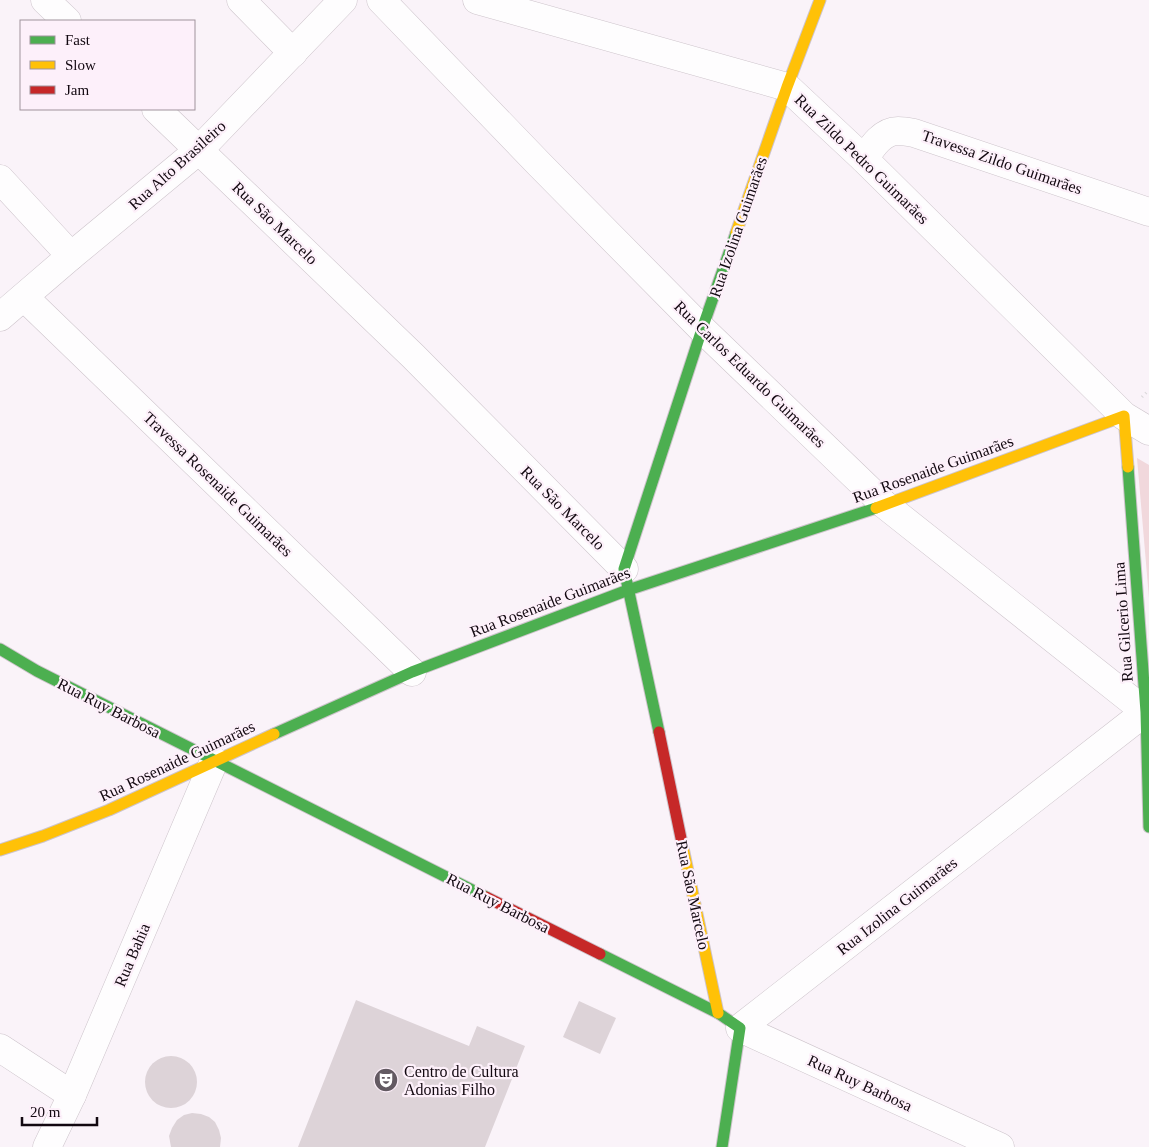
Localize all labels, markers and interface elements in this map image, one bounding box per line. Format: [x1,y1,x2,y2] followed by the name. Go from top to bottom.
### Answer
[20,20,195,110] legend
[65,32,91,48] text: Fast
[65,57,96,73] text: Slow
[65,82,89,98] text: Jam
[792,91,932,227] street label: Rua Zildo Pedro Guimarães
[125,117,229,213] street label: Rua Alto Brasileiro
[920,127,1084,197] street label: Travessa Zildo Guimarães
[706,155,770,299] street label: Rua Izolina Guimarães
[229,178,321,268] street label: Rua São Marcelo
[671,297,829,451] street label: Rua Carlos Eduardo Guimarães
[140,408,296,560] street label: Travessa Rosenaide Guimarães
[850,432,1016,506] street label: Rua Rosenaide Guimarães
[518,463,608,553] street label: Rua São Marcelo
[1110,562,1136,682] street label: Rua Gilcerio Lima
[468,564,632,640] street label: Rua Rosenaide Guimarães
[54,675,163,742] street label: Rua Ruy Barbosa
[96,717,258,805] street label: Rua Rosenaide Guimarães
[673,839,713,951] street label: Rua São Marcelo
[834,854,960,958] street label: Rua Izolina Guimarães
[443,870,552,937] street label: Rua Ruy Barbosa
[111,921,153,989] street label: Rua Bahia
[805,1051,915,1115] street label: Rua Ruy Barbosa
[404,1063,519,1098] place label: Centro de Cultura Adonias Filho
[373,1067,399,1093] theatre icon: Centro de Cultura Adonias Filho
[22,1094,98,1126] scale bar
[30,1104,61,1120] text: 20 m

